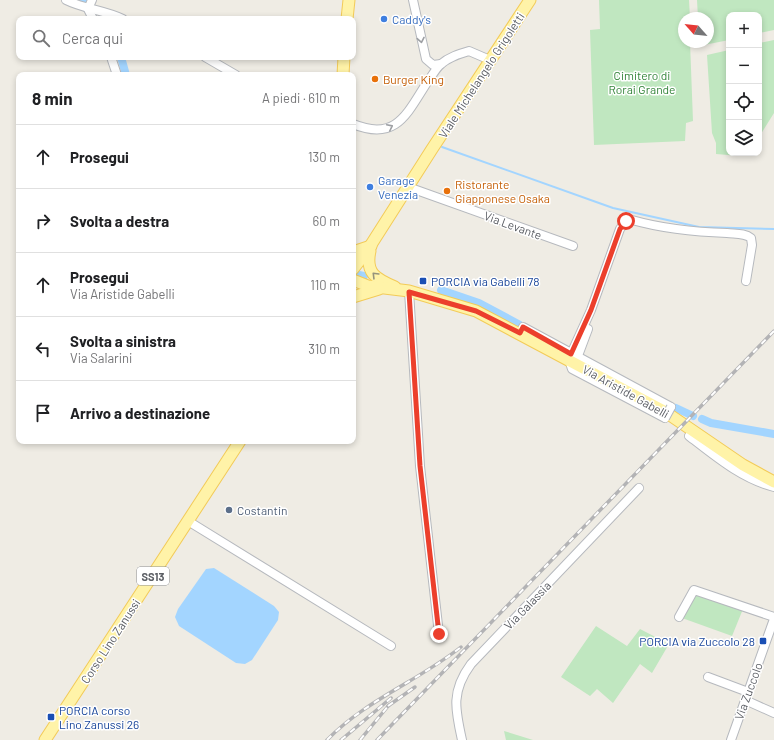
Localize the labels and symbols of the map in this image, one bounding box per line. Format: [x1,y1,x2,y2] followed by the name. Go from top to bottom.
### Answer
[435,10,527,140] street label: Viale Michelangelo Grigoletti
[392,12,431,26] place label: Caddy's
[678,12,714,48] north arrow
[379,14,389,24] marker: Caddy's
[416,37,424,43] one-way arrow
[609,68,675,96] park label: Cimitero di Rorai Grande
[383,72,444,86] place label: Burger King
[370,74,380,84] marker: Burger King
[386,124,393,132] one-way arrow
[378,173,418,201] place label: Garage Venezia
[455,177,550,205] place label: Ristorante Giapponese Osaka
[365,182,375,192] marker: Garage Venezia
[442,186,452,196] marker: Ristorante Giapponese Osaka
[482,208,544,242] street label: Via Levante
[617,212,635,230] route start
[372,272,380,280] one-way arrow
[431,274,539,288] place label: PORCIA via Gabelli 78
[418,276,428,286] marker: PORCIA via Gabelli 78
[580,361,672,421] street label: Via Aristide Gabelli
[237,503,287,517] place label: Costantin
[224,505,234,515] marker: Costantin
[137,567,169,585] road number: SS13
[501,578,553,632] street label: Via Galassia
[77,596,143,686] street label: Corso Lino Zanussi
[430,625,448,643] route end
[639,634,755,648] place label: PORCIA via Zuccolo 28
[758,636,768,646] marker: PORCIA via Zuccolo 28
[731,660,765,722] street label: Via Zuccolo
[59,703,139,731] place label: PORCIA corso Lino Zanussi 26
[46,712,56,722] marker: PORCIA corso Lino Zanussi 26

